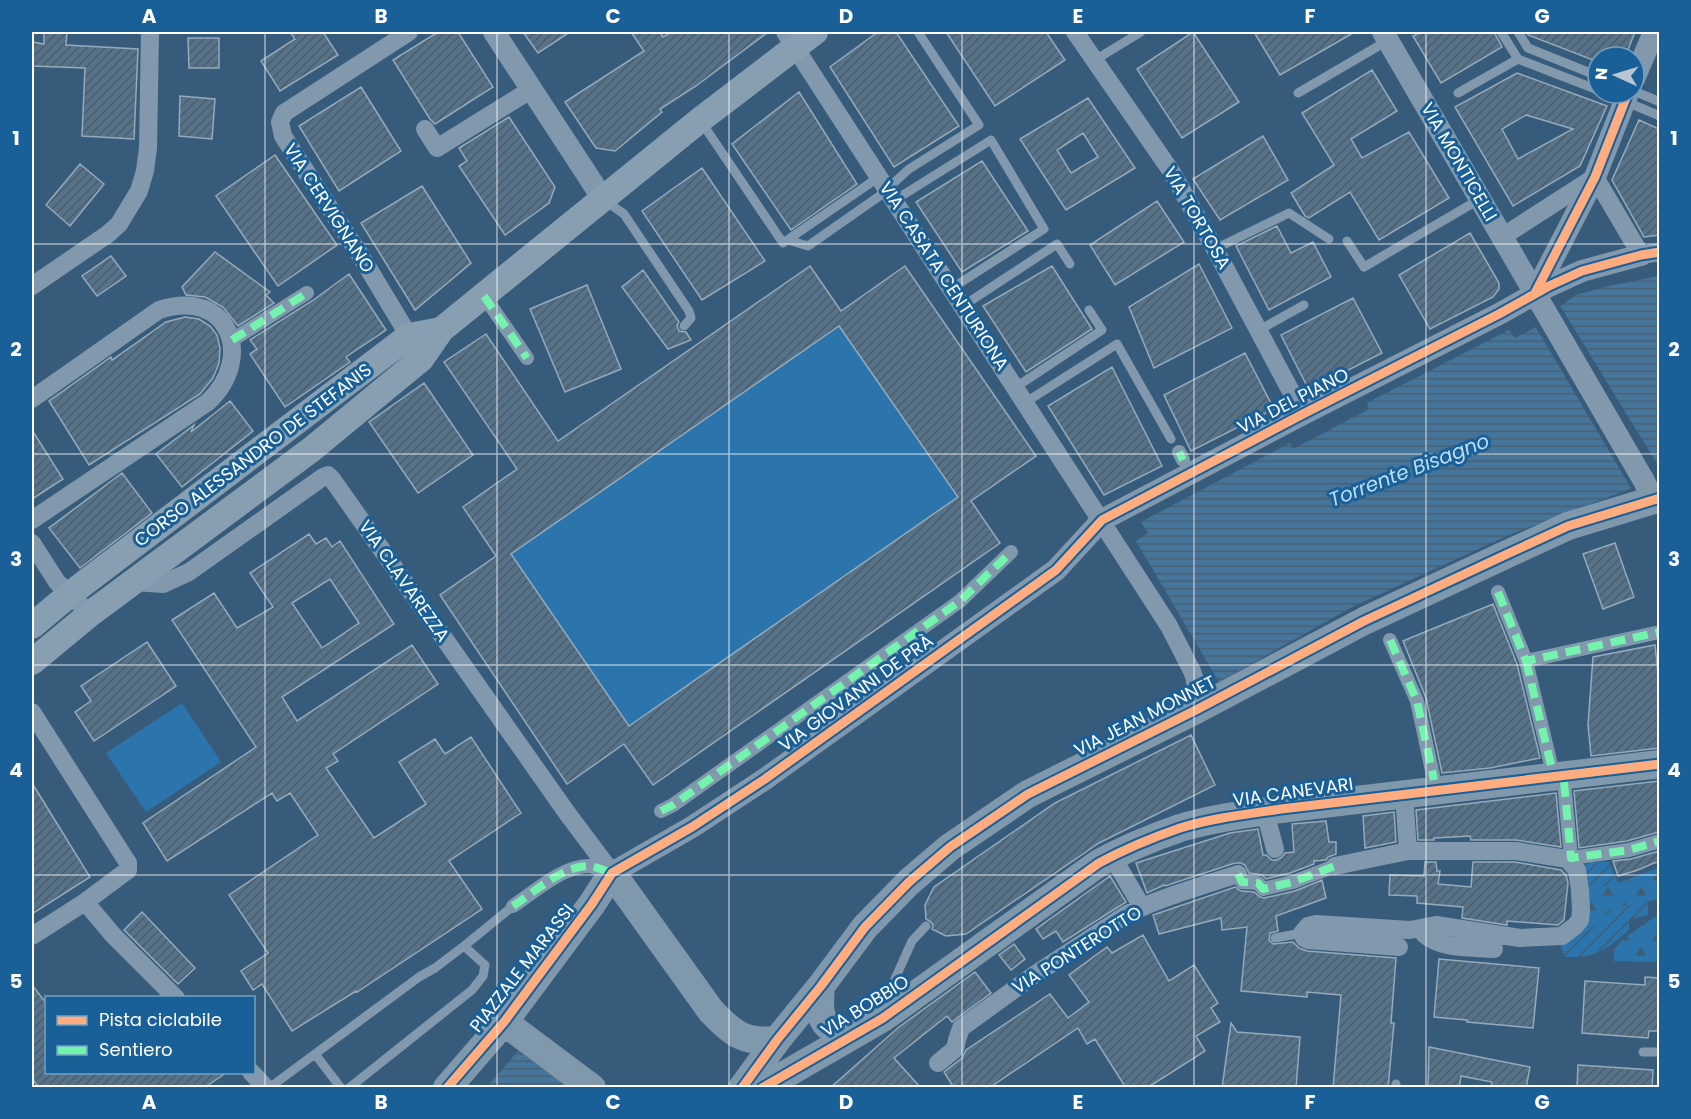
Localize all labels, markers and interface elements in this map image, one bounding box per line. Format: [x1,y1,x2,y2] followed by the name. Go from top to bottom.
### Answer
[142,2,157,30] text: A
[374,2,388,30] text: B
[605,2,621,30] text: C
[839,2,853,30] text: D
[1073,2,1083,30] text: E
[1305,2,1316,30] text: F
[1534,2,1550,30] text: G
[1586,45,1646,105] north arrow
[1590,67,1613,81] text: N
[1415,98,1504,226] street label: VIA MONTICELLI
[12,124,20,152] text: 1
[1670,124,1678,152] text: 1
[278,138,381,277] street label: VIA CERVIGNANO
[1158,162,1237,274] street label: VIA TORTOSA
[874,176,1015,375] street label: VIA CASATA CENTURIONA
[10,335,22,363] text: 2
[1668,335,1680,363] text: 2
[129,357,377,552] street label: CORSO ALESSANDRO DE STEFANIS
[1233,362,1353,439] street label: VIA DEL PIANO
[1325,427,1493,513] water label: Torrente Bisagno
[353,515,456,647] street label: VIA CLAVAREZZA
[10,545,22,573] text: 3
[1668,545,1680,573] text: 3
[773,628,938,757] street label: VIA GIOVANNI DE PRÀ
[1070,669,1220,762] street label: VIA JEAN MONNET
[9,756,23,784] text: 4
[1667,756,1681,784] text: 4
[1231,771,1355,812] street label: VIA CANEVARI
[464,898,580,1037] street label: PIAZZALE MARASSI
[1007,900,1146,1000] street label: VIA PONTEROTTO
[10,967,23,995] text: 5
[1668,967,1681,995] text: 5
[816,969,913,1043] street label: VIA BOBBIO
[45,996,255,1074] legend
[99,1007,222,1032] text: Pista ciclabile
[99,1037,173,1062] text: Sentiero
[142,1088,157,1116] text: A
[374,1088,388,1116] text: B
[605,1088,621,1116] text: C
[839,1088,853,1116] text: D
[1073,1088,1083,1116] text: E
[1305,1088,1316,1116] text: F
[1534,1088,1550,1116] text: G

